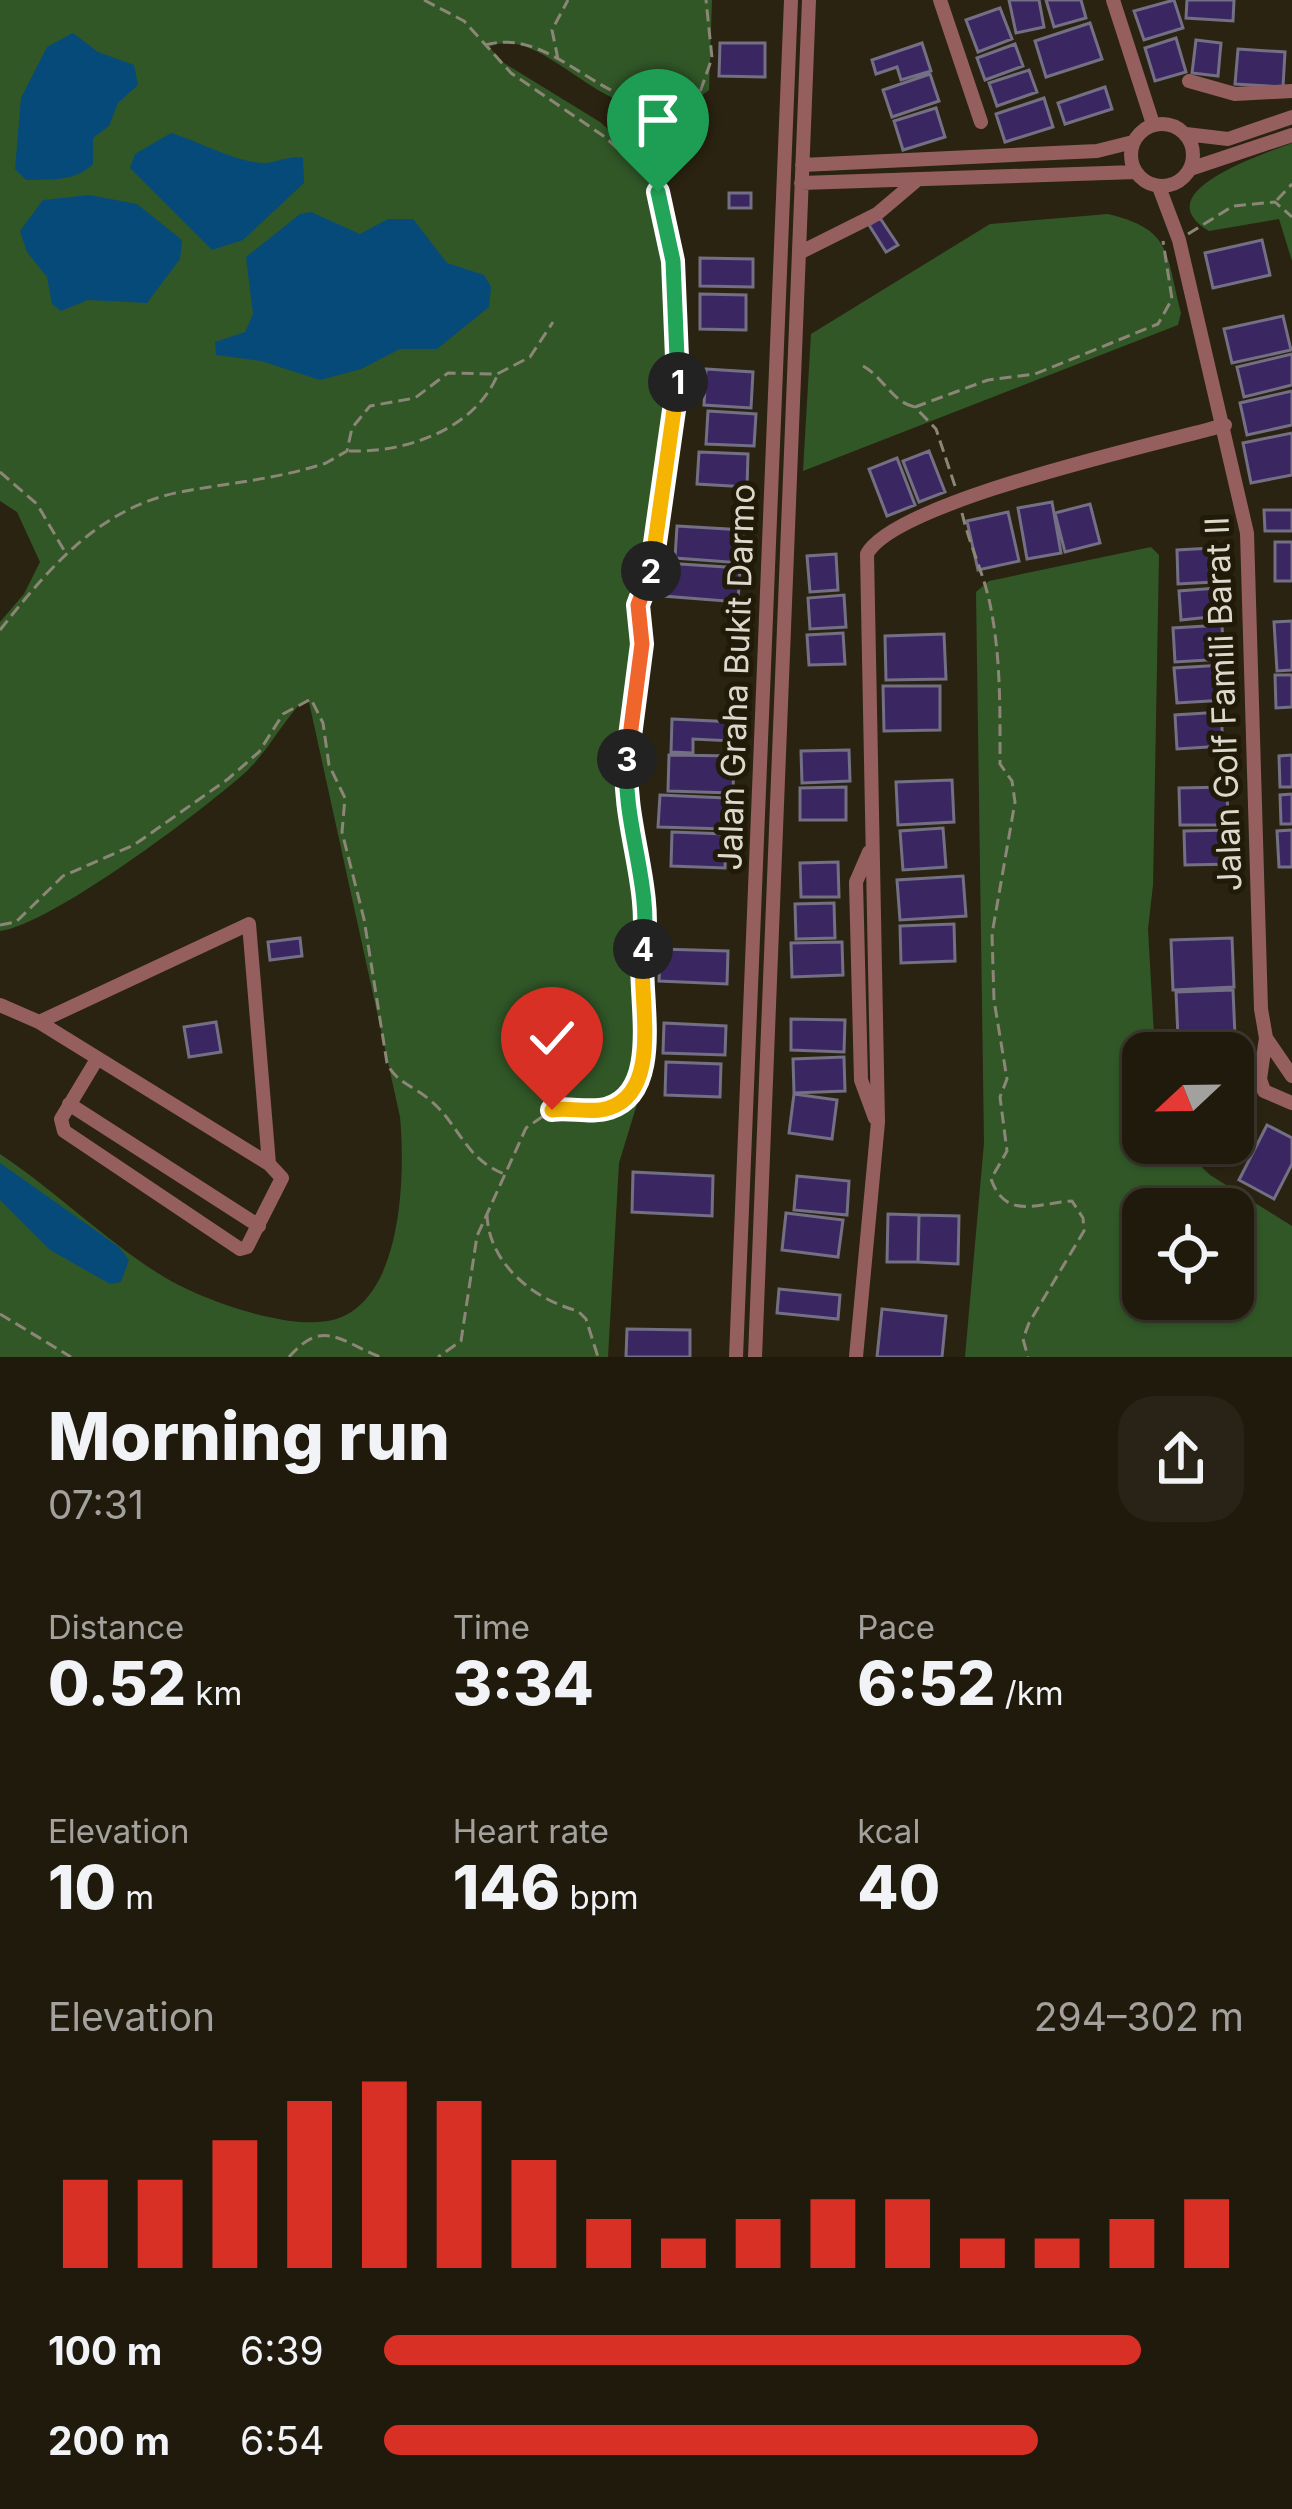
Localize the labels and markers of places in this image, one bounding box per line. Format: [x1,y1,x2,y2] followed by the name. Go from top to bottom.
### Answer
[607,69,709,192] pin
[648,352,708,412] pin: 1
[621,541,681,601] pin: 2
[597,729,657,789] pin: 3
[613,919,673,979] pin: 4
[501,987,603,1110] pin

